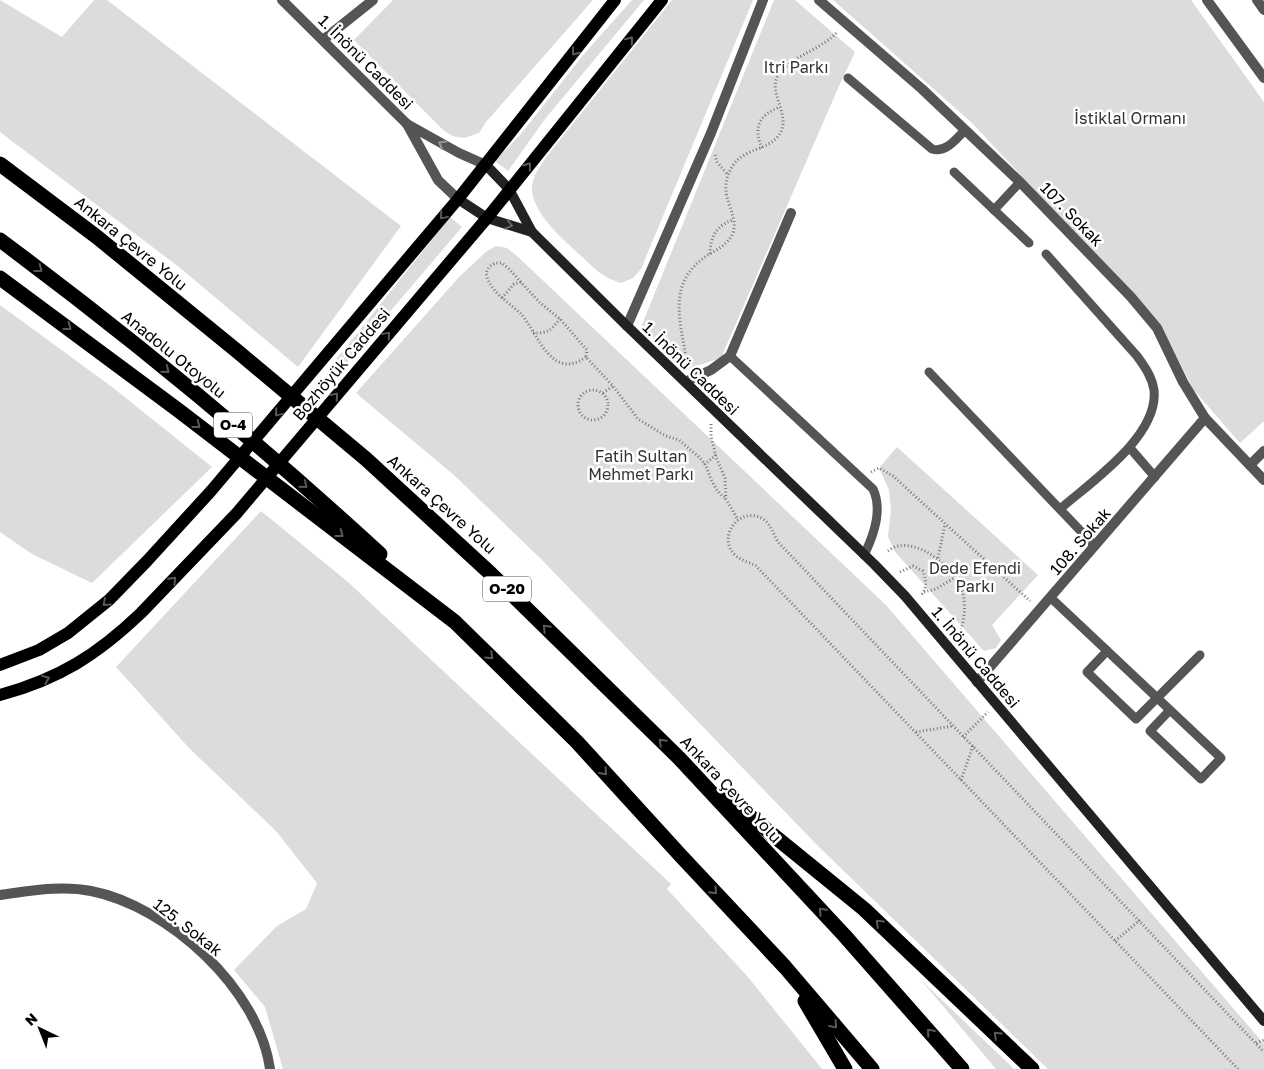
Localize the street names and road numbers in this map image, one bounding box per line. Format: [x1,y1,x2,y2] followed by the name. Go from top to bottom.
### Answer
[314,10,418,114] street label: 1. İnönü Caddesi
[1036,178,1108,250] street label: 107. Sokak
[71,191,191,295] street label: Ankara Çevre Yolu
[288,304,394,424] street label: Bozhöyük Caddesi
[118,306,230,402] street label: Anadolu Otoyolu
[639,317,743,419] street label: 1. İnönü Caddesi
[214,412,252,438] road number: O-4
[384,450,500,558] street label: Ankara Çevre Yolu
[1045,503,1115,579] street label: 108. Sokak
[483,576,531,602] road number: O-20
[928,602,1024,712] street label: 1. İnönü Caddesi
[676,731,786,847] street label: Ankara Çevre Yolu
[150,894,226,960] street label: 125. Sokak

